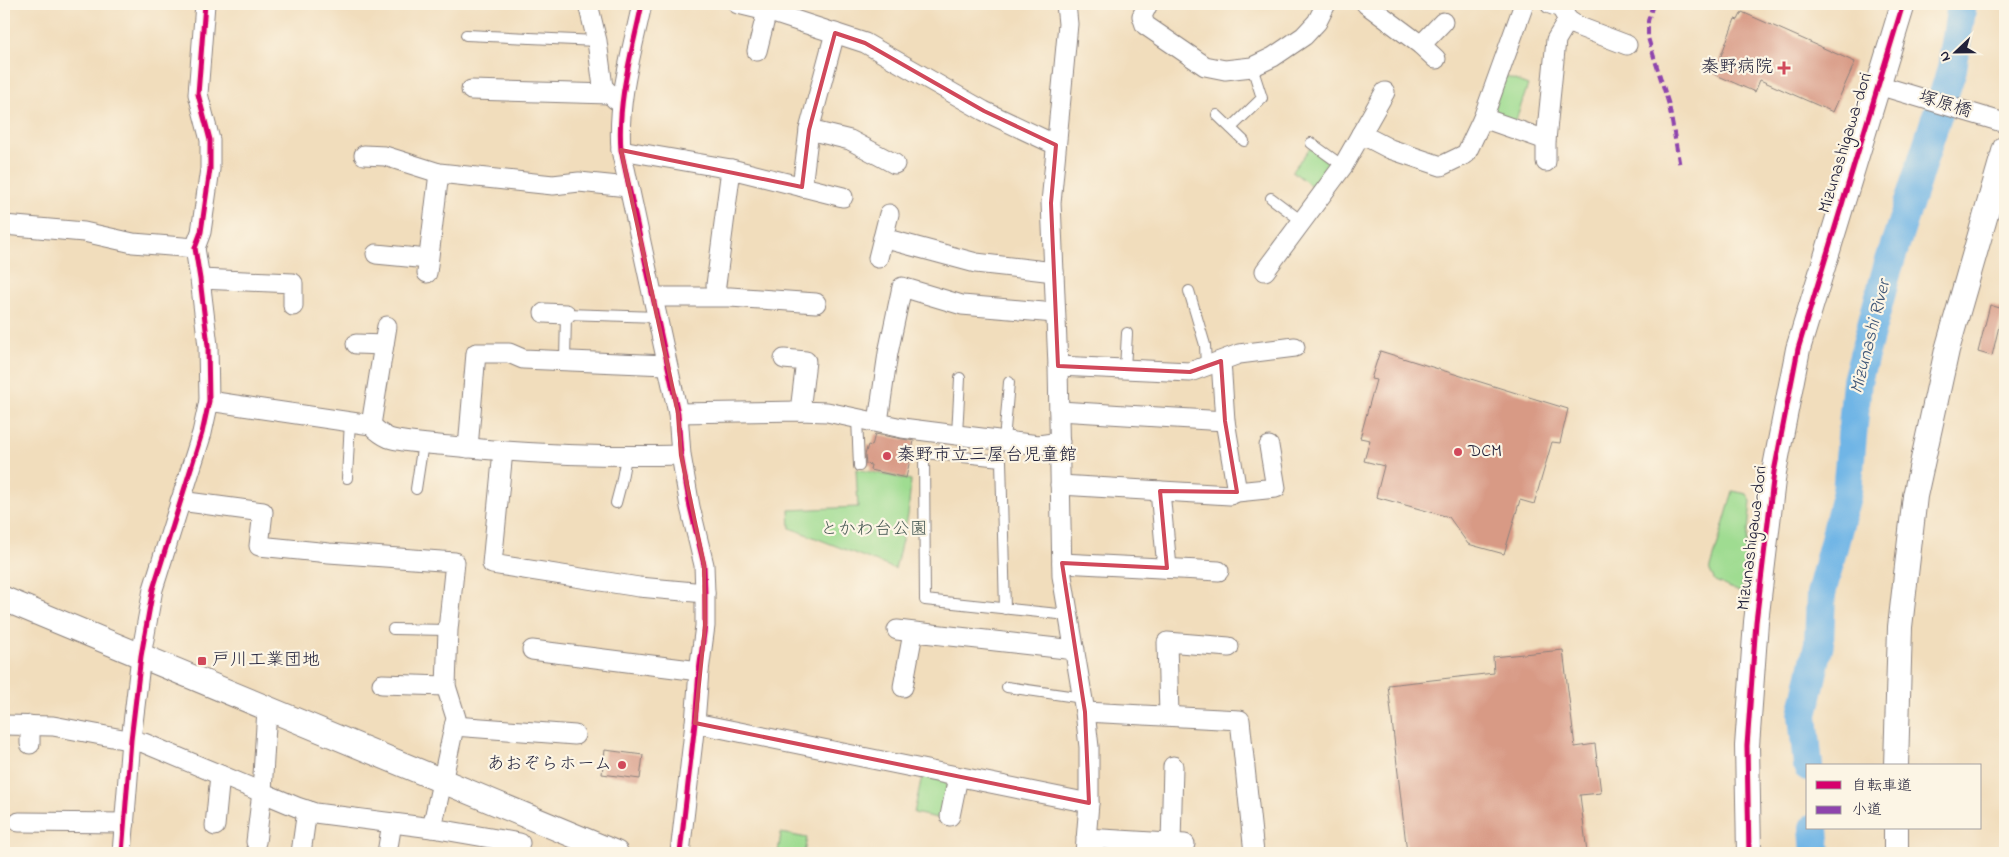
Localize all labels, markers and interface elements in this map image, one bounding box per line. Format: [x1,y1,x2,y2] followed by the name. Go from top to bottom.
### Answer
[1932,28,1982,78] north arrow
[1934,48,1957,65] text: N
[1701,55,1773,81] place label: 秦野病院
[1777,61,1791,75] marker: 秦野病院
[1812,69,1881,217] street label: Mizunashigawa-dori
[1915,85,1975,125] street label: 塚原橋
[1844,275,1899,397] water label: Mizunashi River
[1467,439,1502,465] place label: DCM
[897,443,1077,469] place label: 秦野市立三屋台児童館
[1452,446,1464,458] marker: DCM
[881,450,893,462] marker: 秦野市立三屋台児童館
[1731,464,1776,612] street label: Mizunashigawa-dori
[820,517,928,543] park label: とかわ台公園
[212,648,320,674] place label: 戸川工業団地
[196,655,208,667] marker: 戸川工業団地
[487,752,612,778] place label: あおぞらホーム
[616,759,628,771] marker: あおぞらホーム
[1806,764,1982,830] legend
[1852,775,1912,797] text: 自転車道
[1852,799,1882,821] text: 小道

